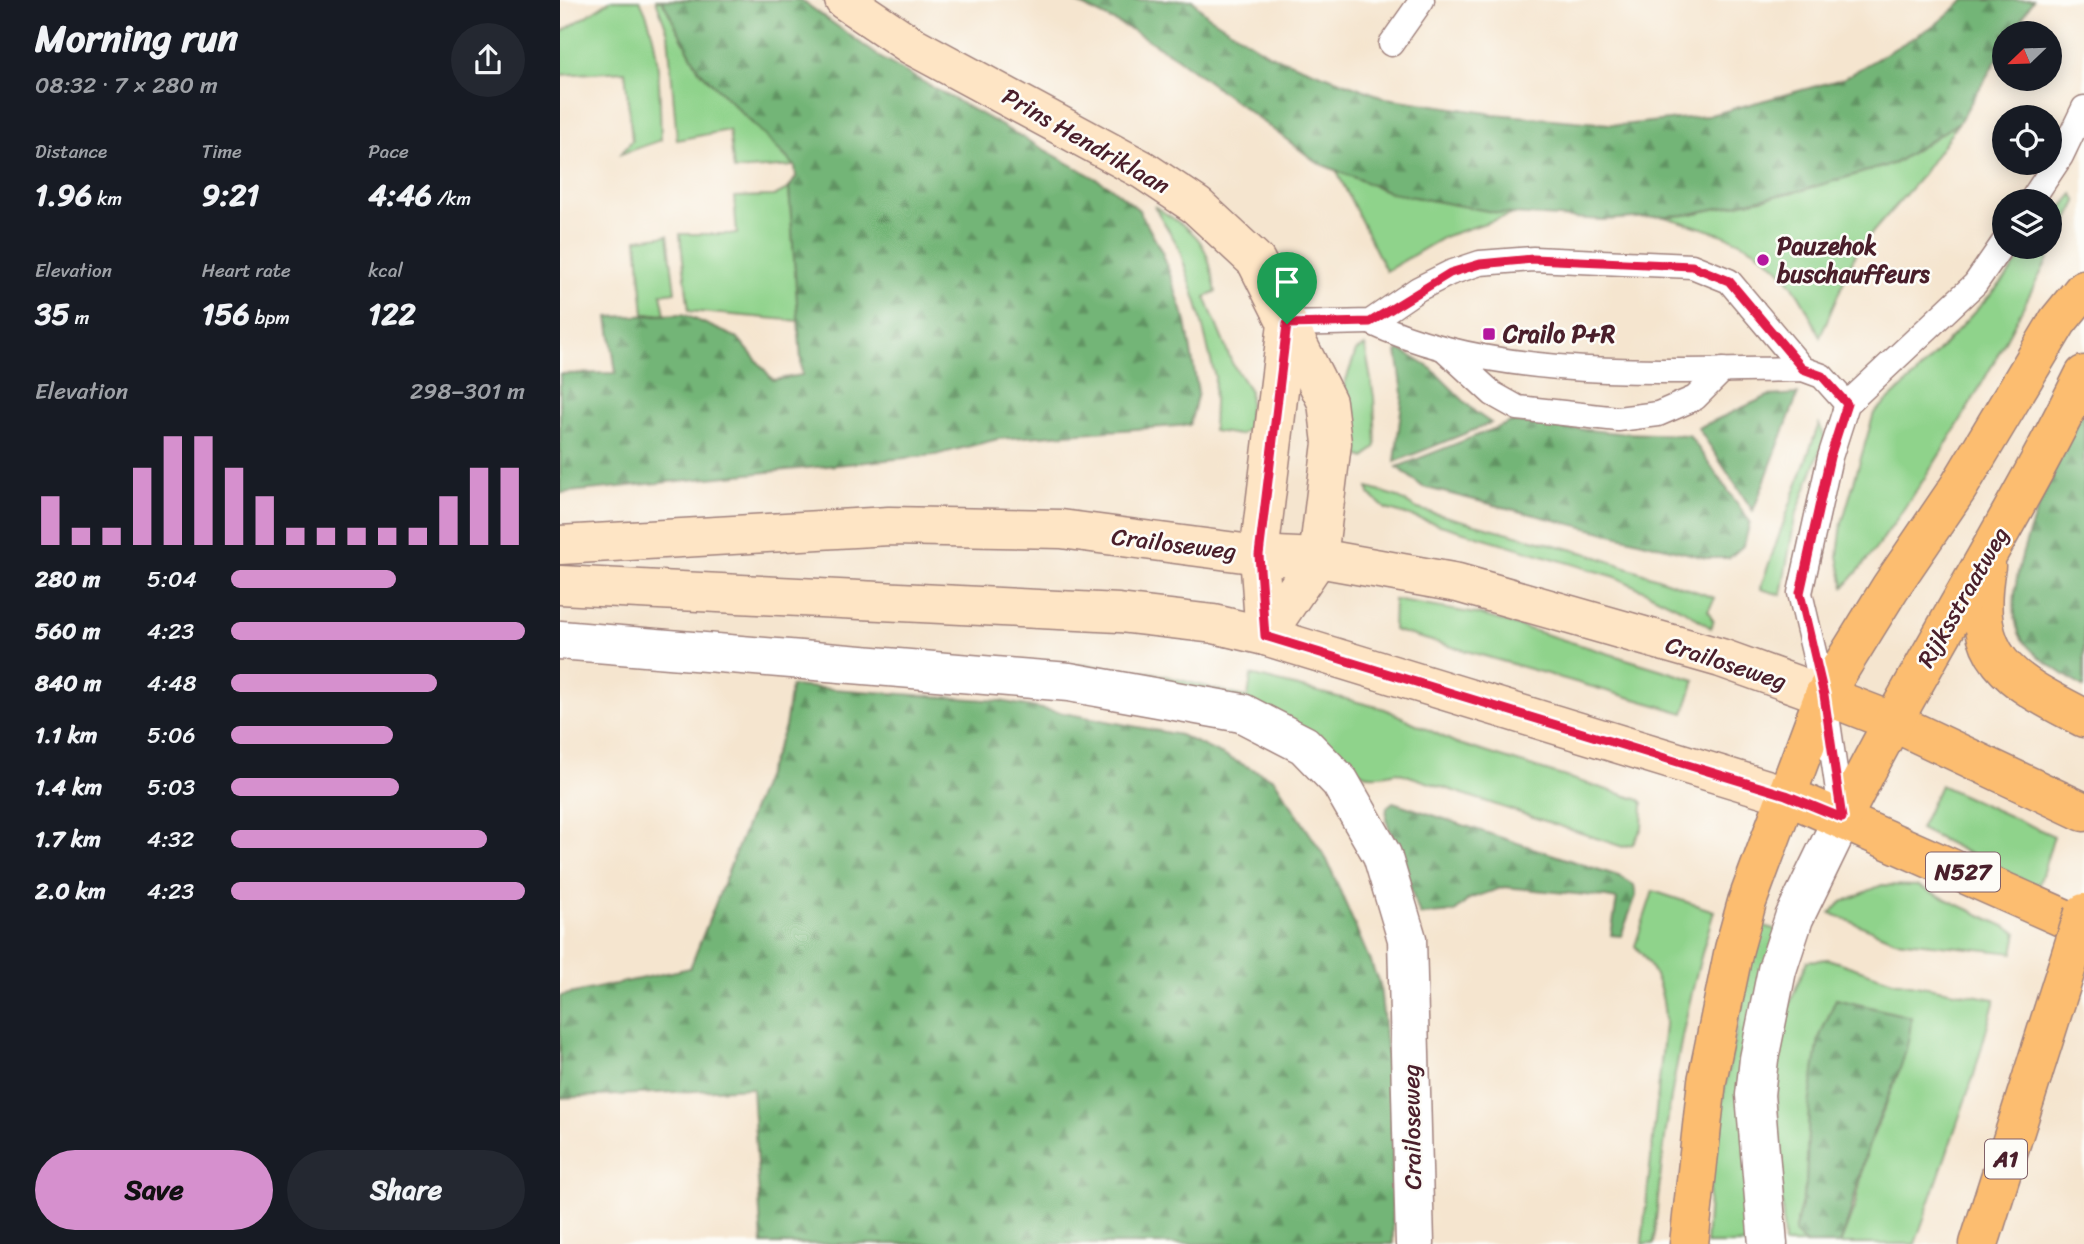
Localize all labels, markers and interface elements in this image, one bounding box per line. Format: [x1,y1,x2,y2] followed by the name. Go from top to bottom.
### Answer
[35,5,238,72] text: Morning run
[1992,21,2062,91] north arrow
[1992,21,2062,259] map controls
[451,23,525,97] button: share
[35,65,218,106] text: 08:32 · 7 × 280 m
[994,76,1178,206] street label: Prins Hendriklaan
[1992,105,2062,175] button: locate
[35,135,107,168] text: Distance
[202,135,242,168] text: Time
[368,135,409,168] text: Pace
[35,168,92,222] text: 1.96
[202,168,259,222] text: 9:21
[368,168,432,222] text: 4:46
[92,182,122,215] text: km
[432,182,471,215] text: /km
[1992,189,2062,259] button: layers
[1776,225,1931,295] place label: Pauzehok buschauffeurs
[1257,252,1317,324] pin
[1755,252,1771,268] marker: Pauzehok buschauffeurs
[35,254,112,287] text: Elevation
[202,254,291,287] text: Heart rate
[368,254,403,287] text: kcal
[1268,263,1306,301] icon: arrive
[35,287,70,341] text: 35
[202,287,250,341] text: 156
[368,287,416,341] text: 122
[70,301,89,334] text: m
[250,301,290,334] text: bpm
[1502,313,1616,355] place label: Crailo P+R
[1481,326,1497,342] marker: Crailo P+R
[35,371,128,412] text: Elevation
[410,371,525,412] text: 298–301 m
[1109,516,1239,572] street label: Crailoseweg
[1905,518,2021,676] street label: Rijksstraatweg
[35,559,100,600] text: 280 m
[147,559,197,600] text: 5:04
[35,611,100,652] text: 560 m
[147,611,194,652] text: 4:23
[1660,624,1792,702] street label: Crailoseweg
[35,663,101,704] text: 840 m
[147,663,197,704] text: 4:48
[35,715,98,756] text: 1.1 km
[147,715,196,756] text: 5:06
[35,767,102,808] text: 1.4 km
[147,767,195,808] text: 5:03
[35,819,101,860] text: 1.7 km
[147,819,194,860] text: 4:32
[1926,852,2000,892] road number: N527
[35,871,106,912] text: 2.0 km
[147,871,194,912] text: 4:23
[1390,1064,1434,1190] street label: Crailoseweg
[1985,1140,2027,1178] road number: A1
[35,1150,273,1230] button: Save
[287,1150,525,1230] button: Share

